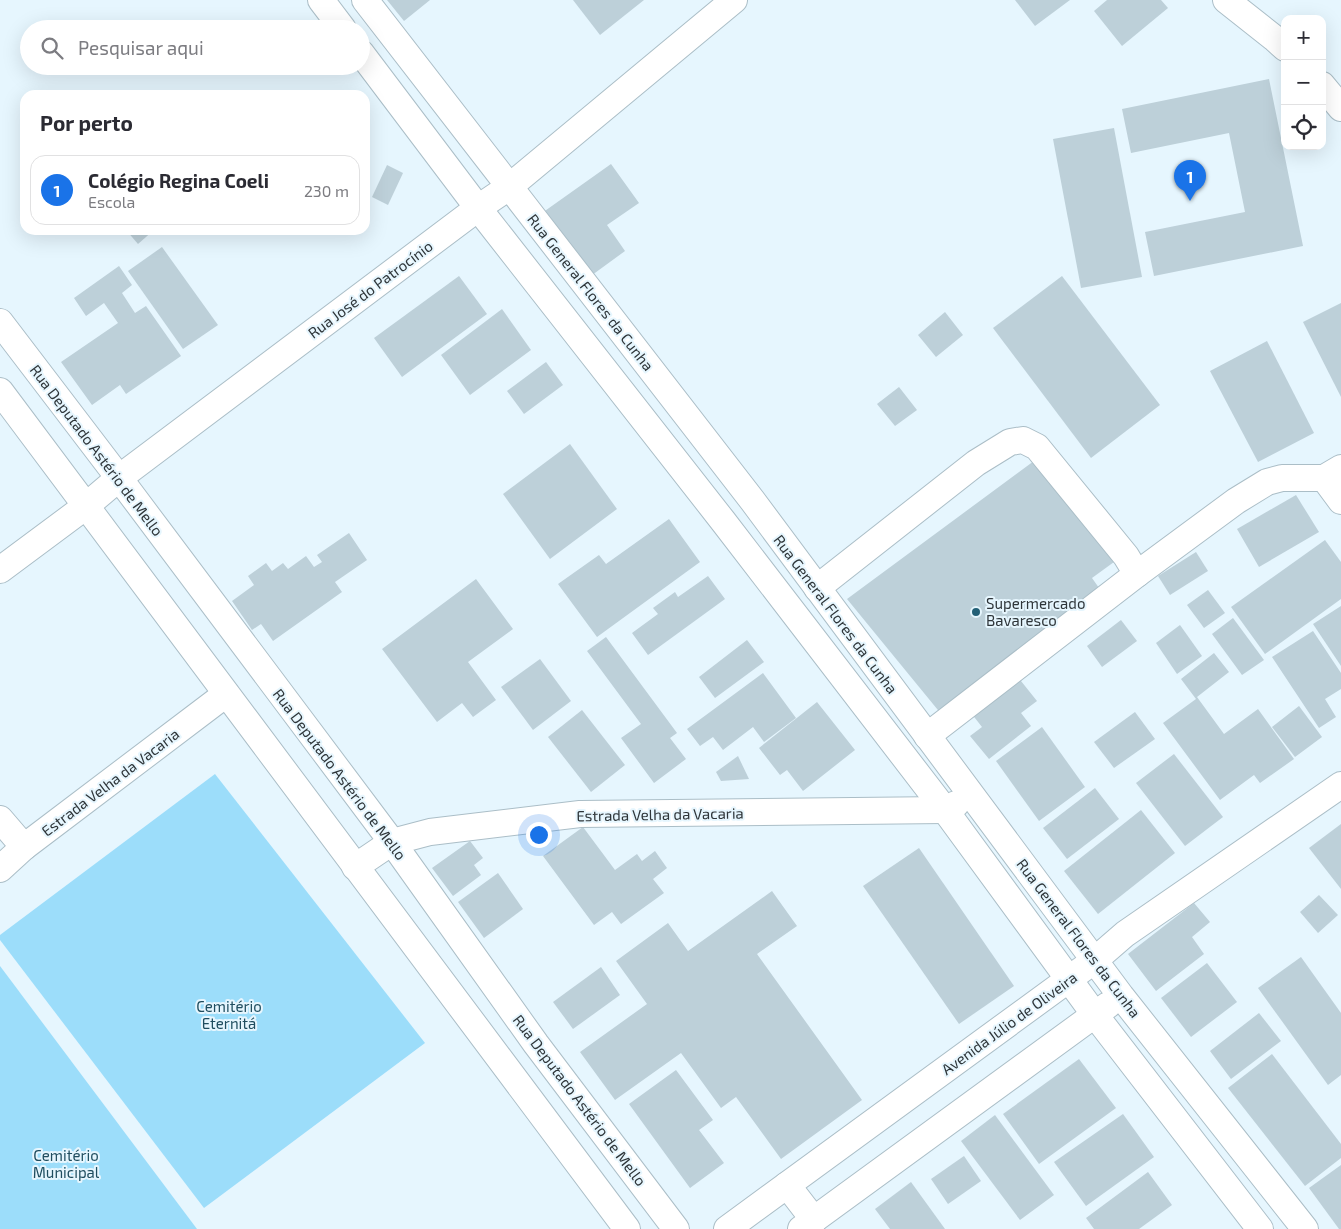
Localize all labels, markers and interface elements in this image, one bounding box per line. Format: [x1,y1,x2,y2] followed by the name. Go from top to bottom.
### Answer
[1281,15,1326,150] map controls
[1281,15,1326,60] button: +
[20,20,370,75] search box
[38,34,66,62] icon: search
[78,36,204,59] text: Pesquisar aqui
[1281,60,1326,105] button: −
[1281,105,1326,150] button: locate
[40,110,133,135] text: Por perto
[1174,160,1206,201] pin: 1
[88,169,269,192] text: Colégio Regina Coeli
[54,181,60,200] text: 1
[304,181,349,200] text: 230 m
[88,192,135,211] text: Escola
[524,210,658,374] street label: Rua General Flores da Cunha
[304,236,436,342] street label: Rua José do Patrocínio
[27,361,167,539] street label: Rua Deputado Astério de Mello
[770,531,902,697] street label: Rua General Flores da Cunha
[986,594,1085,629] place label: Supermercado Bavaresco
[970,606,982,618] marker: Supermercado Bavaresco
[270,685,410,863] street label: Rua Deputado Astério de Mello
[38,724,182,840] street label: Estrada Velha da Vacaria
[576,804,744,824] street label: Estrada Velha da Vacaria
[526,822,552,848] your location
[1013,855,1145,1021] street label: Rua General Flores da Cunha
[938,968,1080,1078] street label: Avenida Júlio de Oliveira
[196,997,262,1032] park label: Cemitério Eternitá
[510,1011,650,1189] street label: Rua Deputado Astério de Mello
[33,1146,100,1181] park label: Cemitério Municipal

